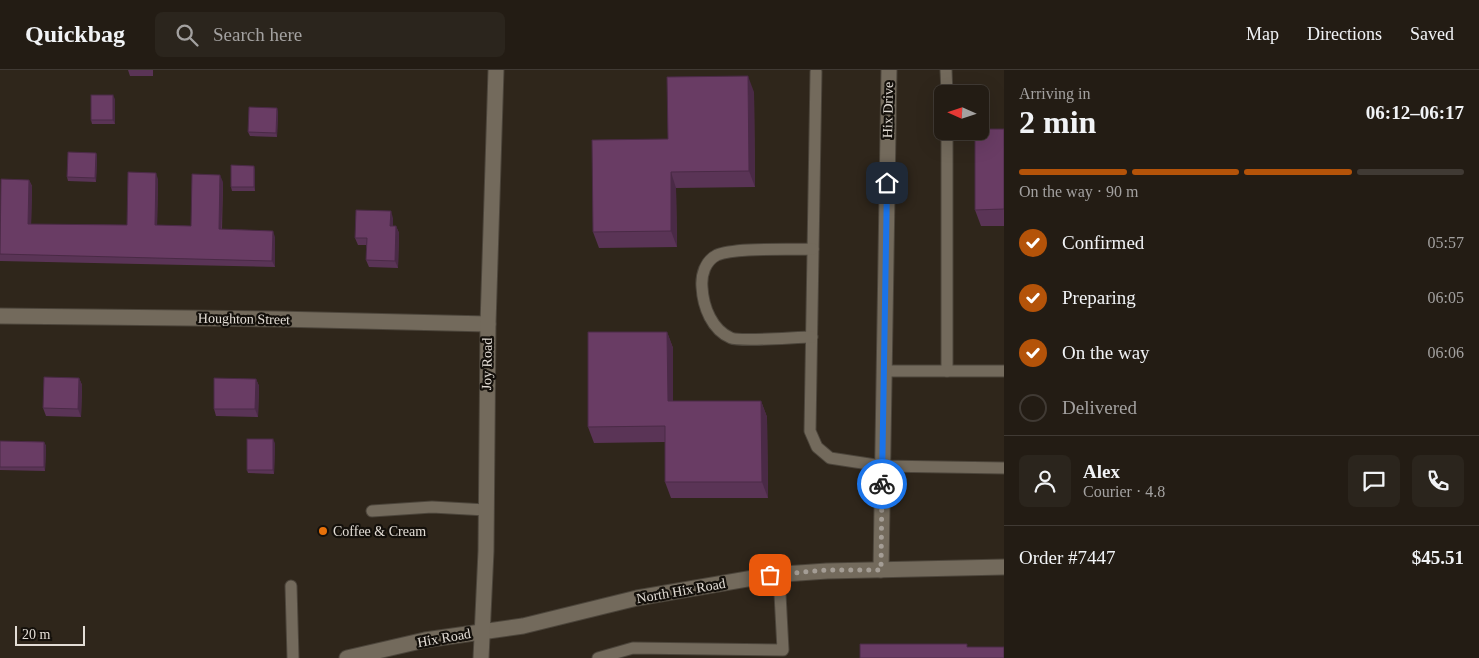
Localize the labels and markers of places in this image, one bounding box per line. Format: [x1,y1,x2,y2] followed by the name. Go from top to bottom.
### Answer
[866,162,908,204] pin
[333,524,426,539] place label: Coffee & Cream
[317,525,329,537] marker: Coffee & Cream
[749,554,791,596] pin

